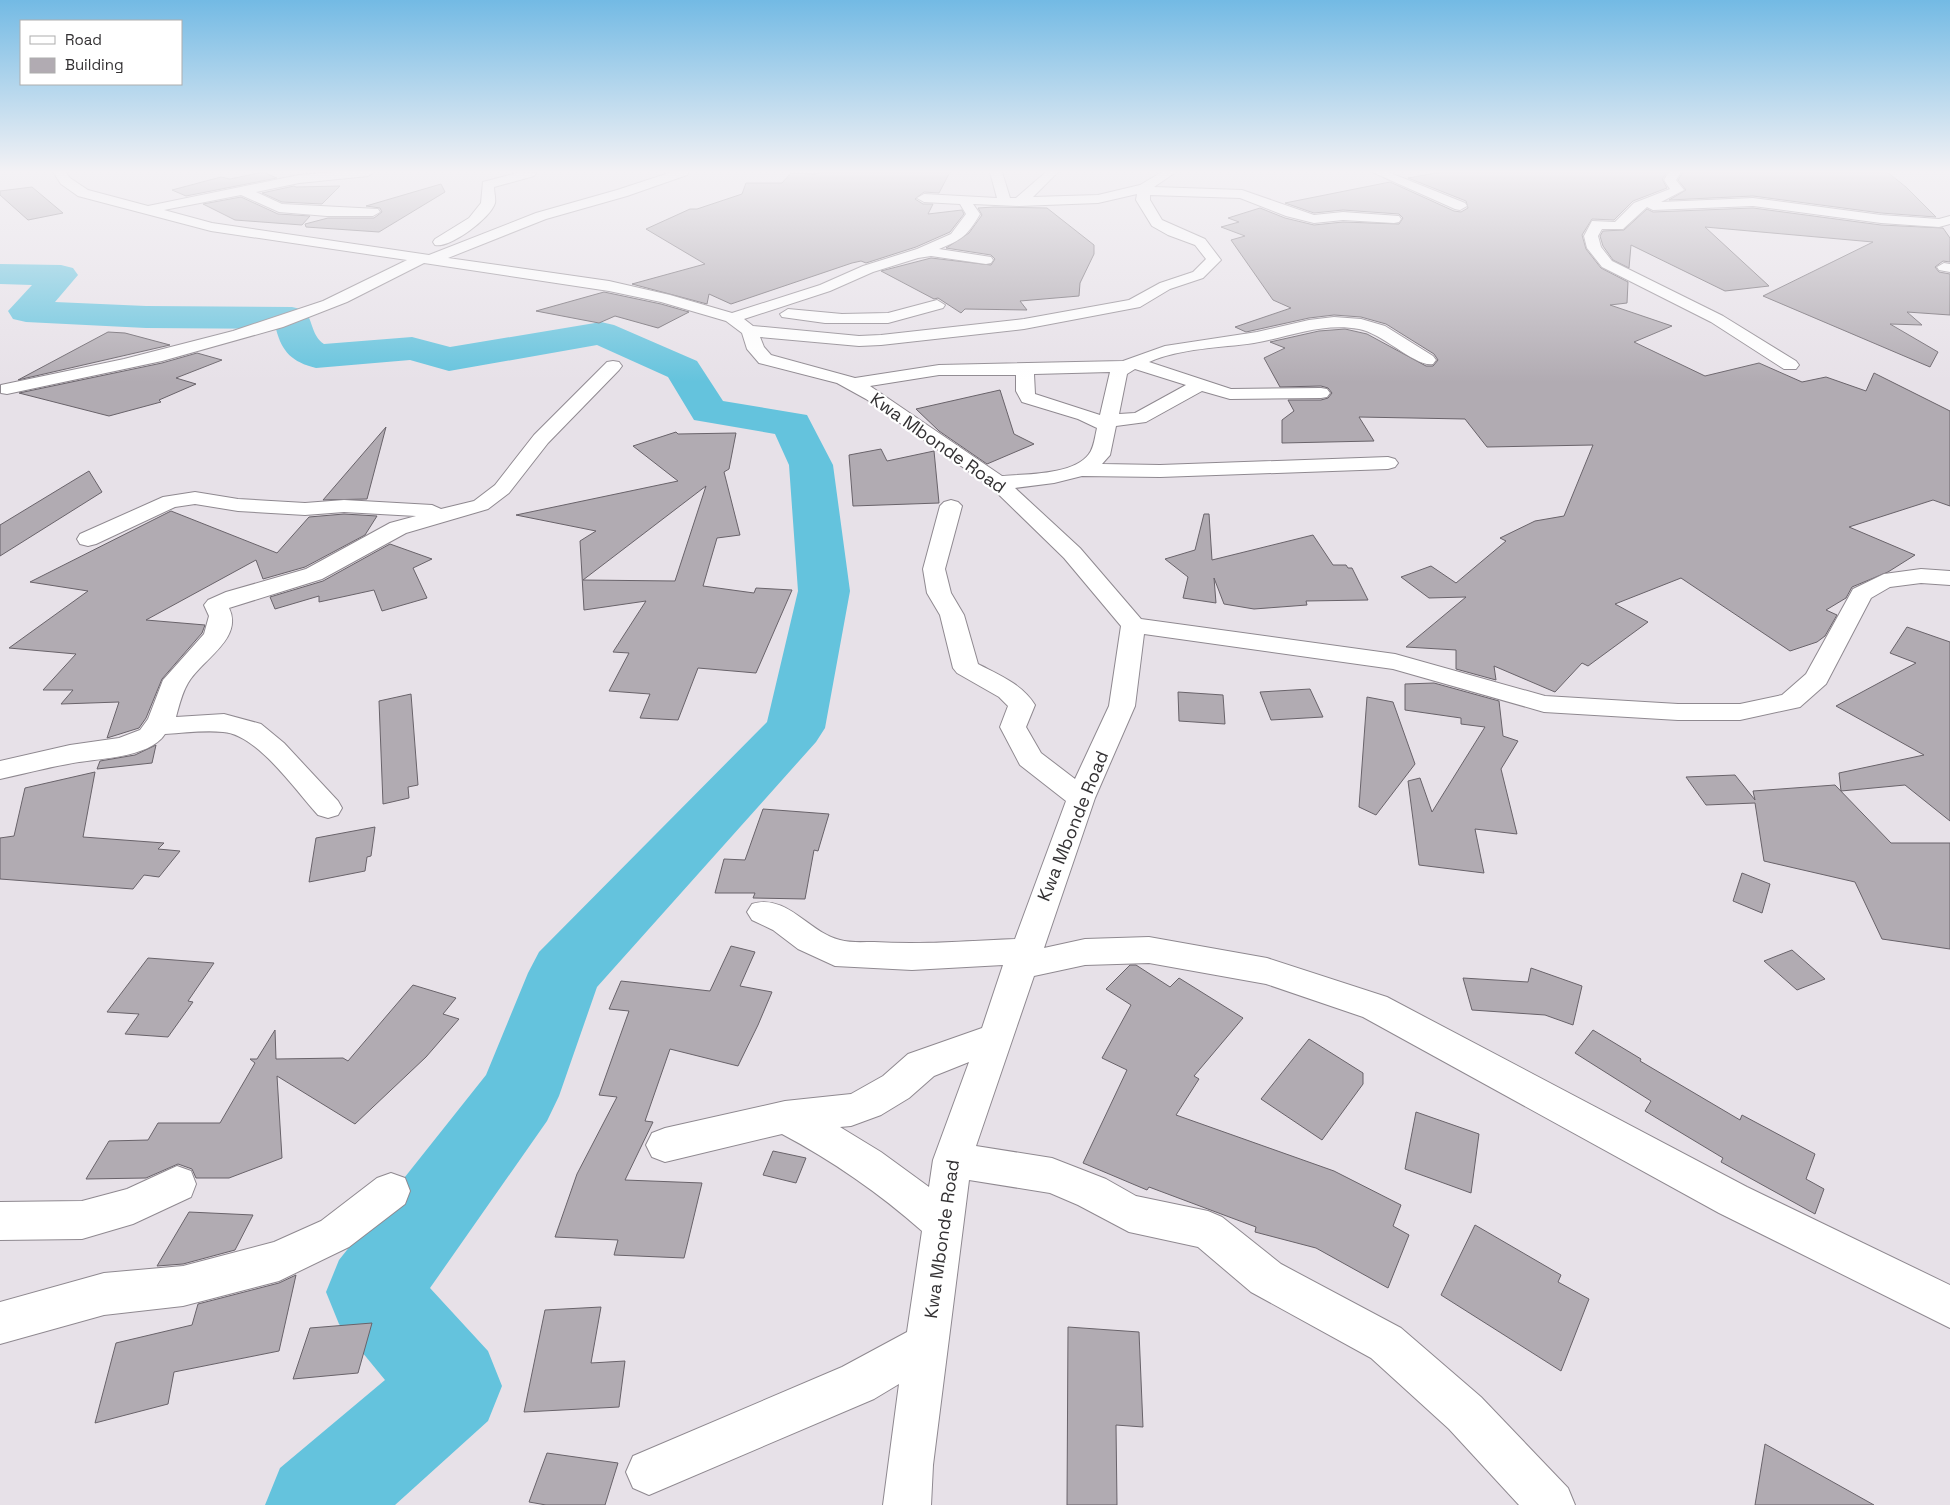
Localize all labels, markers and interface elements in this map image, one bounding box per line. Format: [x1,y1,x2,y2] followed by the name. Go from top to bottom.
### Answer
[20,20,182,85] legend
[65,30,102,49] text: Road
[65,55,124,74] text: Building
[866,387,1011,498] street label: Kwa Mbonde Road
[1032,747,1113,904] street label: Kwa Mbonde Road
[919,1158,964,1320] street label: Kwa Mbonde Road

